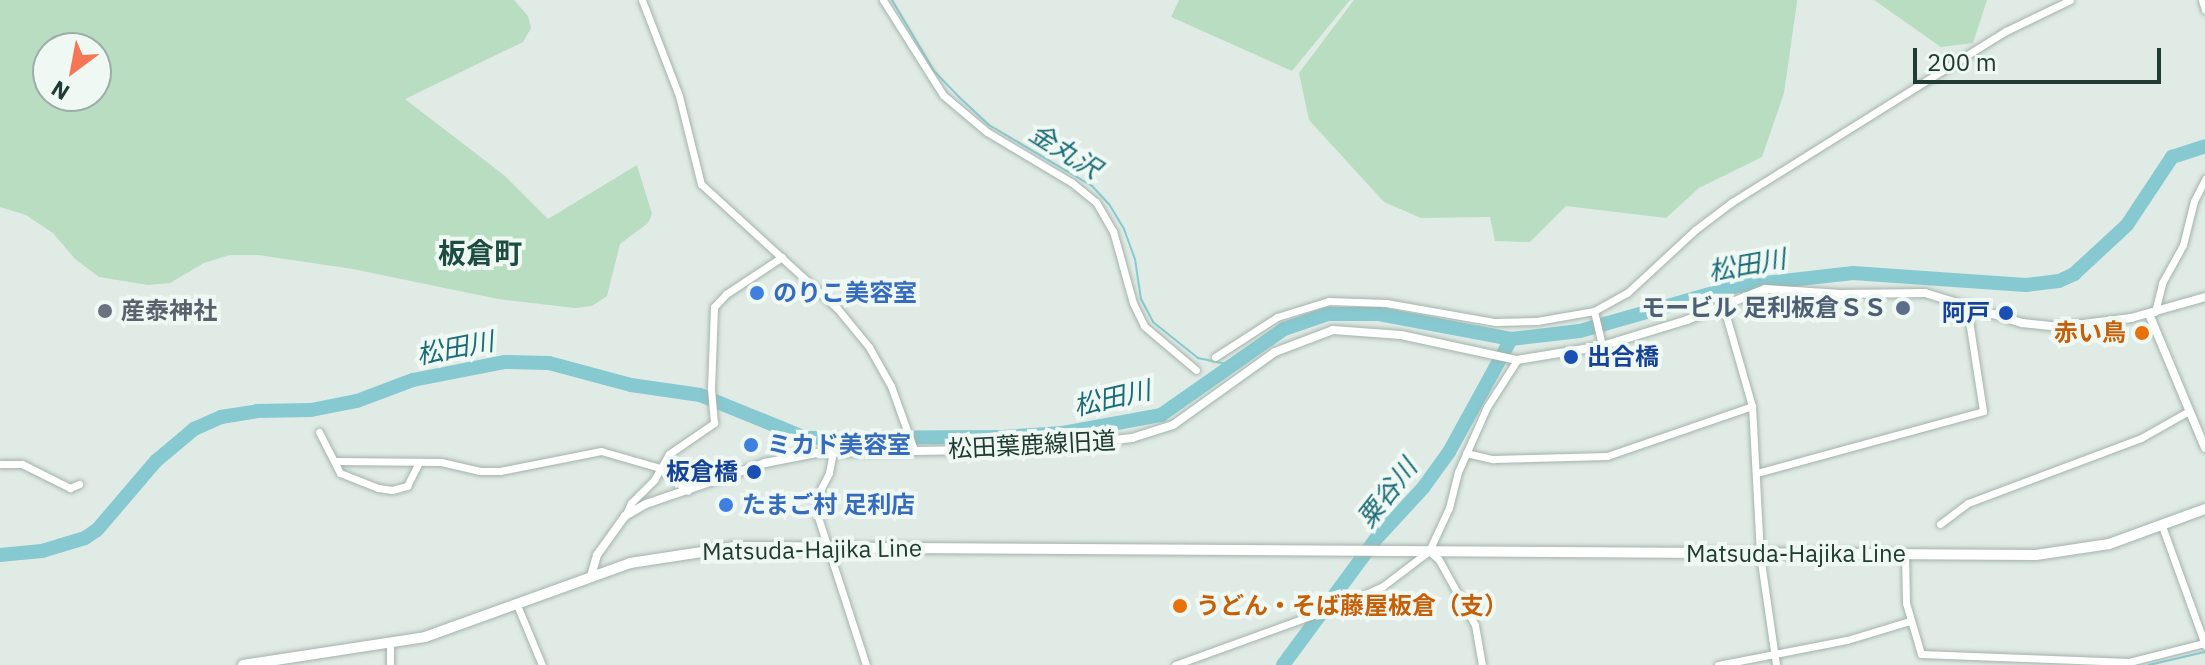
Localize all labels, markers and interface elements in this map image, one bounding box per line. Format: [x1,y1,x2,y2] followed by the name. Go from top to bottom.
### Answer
[32,32,112,112] north arrow
[1917,32,2165,82] scale bar
[1927,46,1997,78] text: 200 m
[46,75,75,108] text: N
[1024,117,1106,185] water label: 金丸沢
[438,236,522,270] district label: 板倉町
[1706,243,1788,287] water label: 松田川
[773,279,917,307] place label: のりこ美容室
[748,284,766,302] marker: のりこ美容室
[1641,294,1887,322] place label: モービル 足利板倉ＳＳ
[121,297,217,325] place label: 産泰神社
[1894,299,1912,317] marker: モービル 足利板倉ＳＳ
[1942,299,1990,327] place label: 阿戸
[96,302,114,320] marker: 産泰神社
[1997,304,2015,322] marker: 阿戸
[2054,319,2126,347] place label: 赤い鳥
[2133,324,2151,342] marker: 赤い鳥
[414,325,496,371] water label: 松田川
[1587,343,1659,371] place label: 出合橋
[1562,348,1580,366] marker: 出合橋
[1070,374,1154,422] water label: 松田川
[947,426,1117,464] street label: 松田葉鹿線旧道
[767,431,911,459] place label: ミカド美容室
[742,436,760,454] marker: ミカド美容室
[1351,453,1423,533] water label: 粟谷川
[666,458,738,486] place label: 板倉橋
[745,463,763,481] marker: 板倉橋
[742,491,916,519] place label: たまご村 足利店
[717,496,735,514] marker: たまご村 足利店
[702,534,922,566] street label: Matsuda-Hajika Line
[1686,540,1906,568] street label: Matsuda-Hajika Line
[1196,592,1508,620] place label: うどん・そば藤屋板倉（支）
[1171,597,1189,615] marker: うどん・そば藤屋板倉（支）

